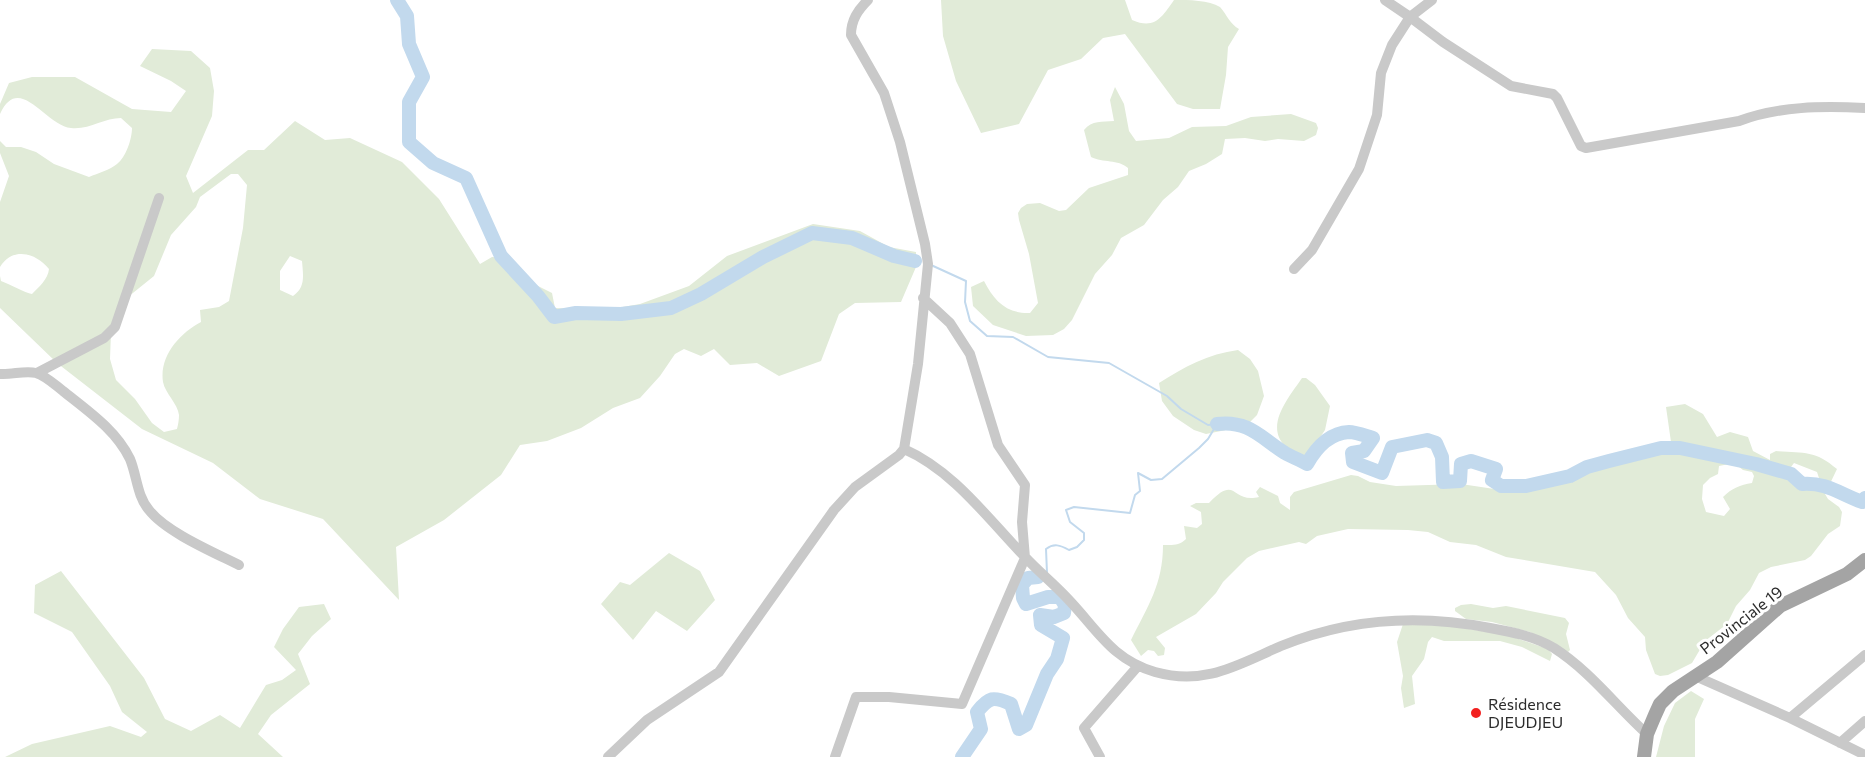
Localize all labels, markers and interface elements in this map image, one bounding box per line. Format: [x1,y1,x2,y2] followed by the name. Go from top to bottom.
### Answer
[1696,582,1786,658] street label: Provinciale 19
[1488,694,1563,731] place label: Résidence DJEUDJEU
[1469,706,1483,720] marker: Résidence DJEUDJEU

